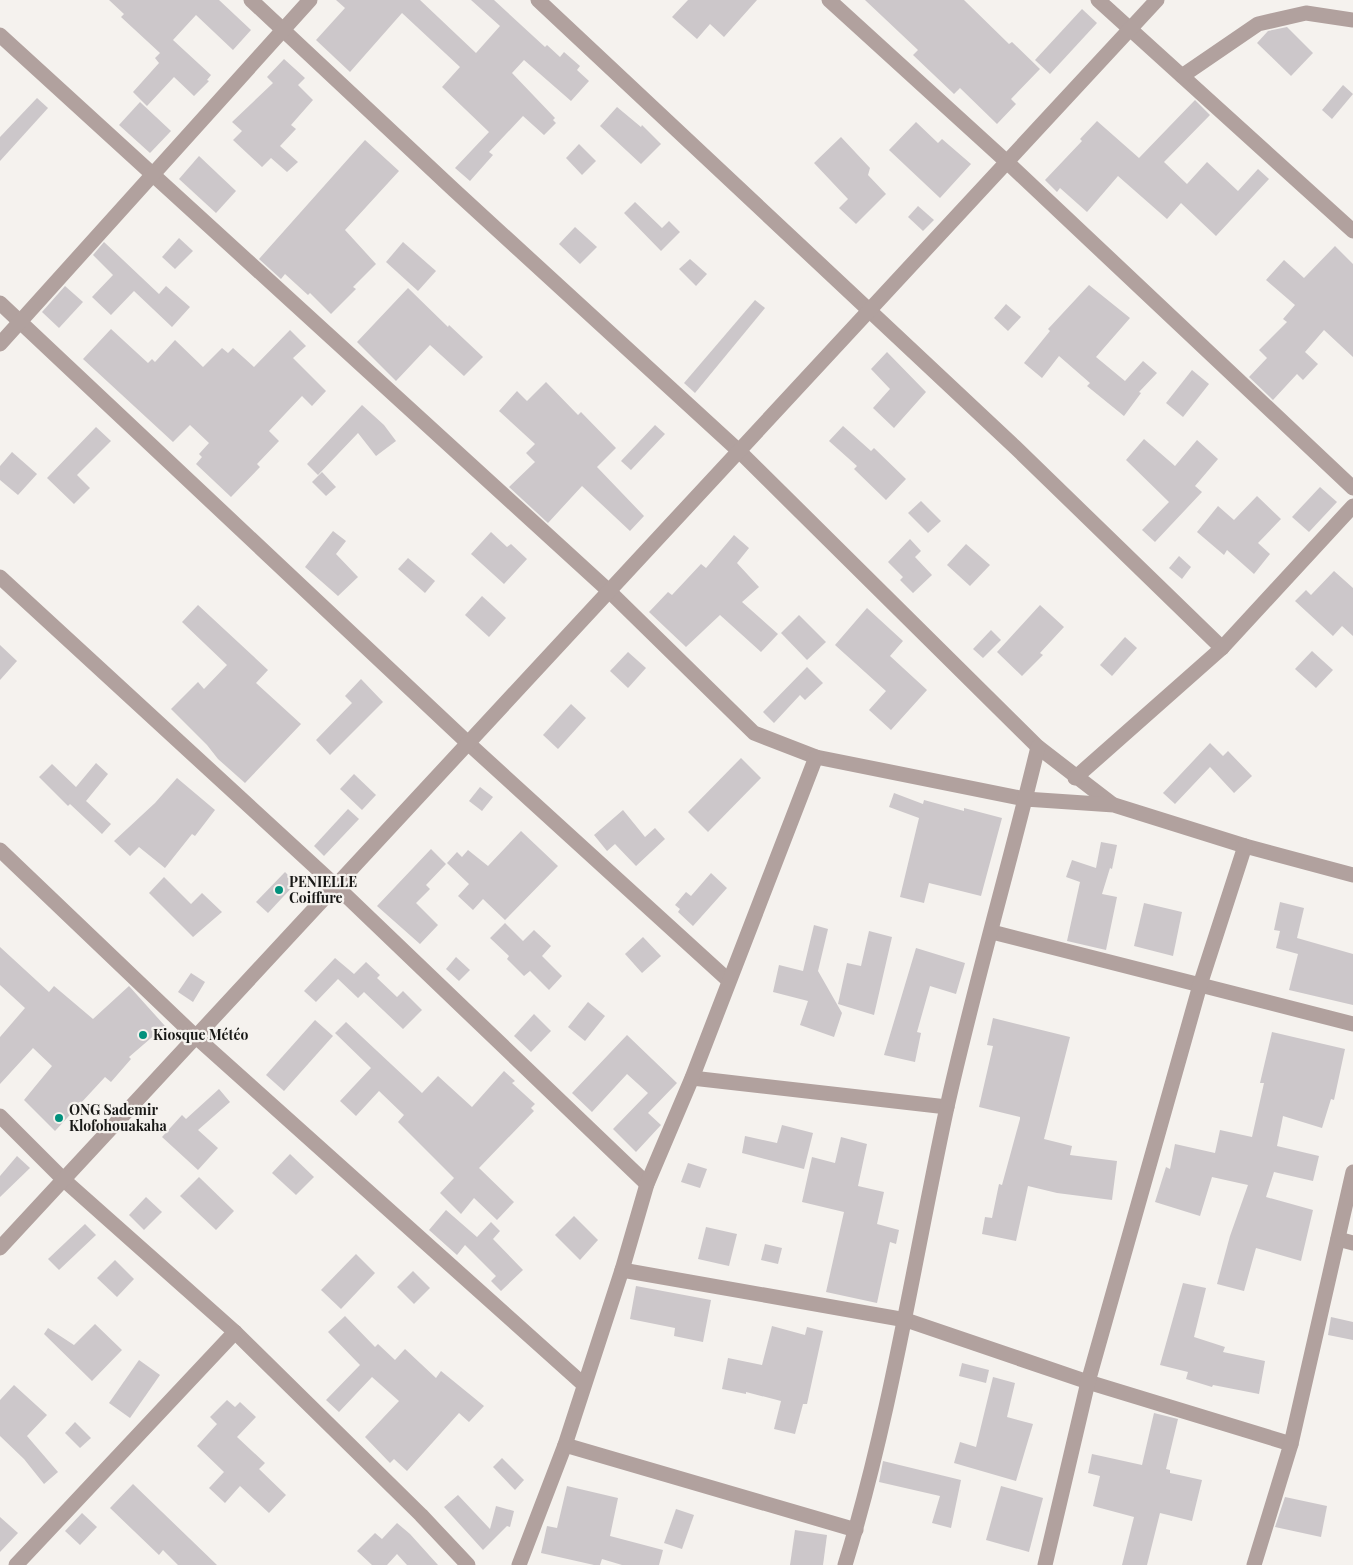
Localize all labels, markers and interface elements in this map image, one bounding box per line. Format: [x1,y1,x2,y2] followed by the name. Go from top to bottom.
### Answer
[289,872,357,907] place label: PENIELLE Coiffure
[273,884,285,896] marker: PENIELLE Coiffure
[153,1025,248,1044] place label: Kiosque Météo
[137,1029,149,1041] marker: Kiosque Météo
[69,1100,168,1135] place label: ONG Sademir Klofohouakaha
[53,1112,65,1124] marker: ONG Sademir Klofohouakaha

